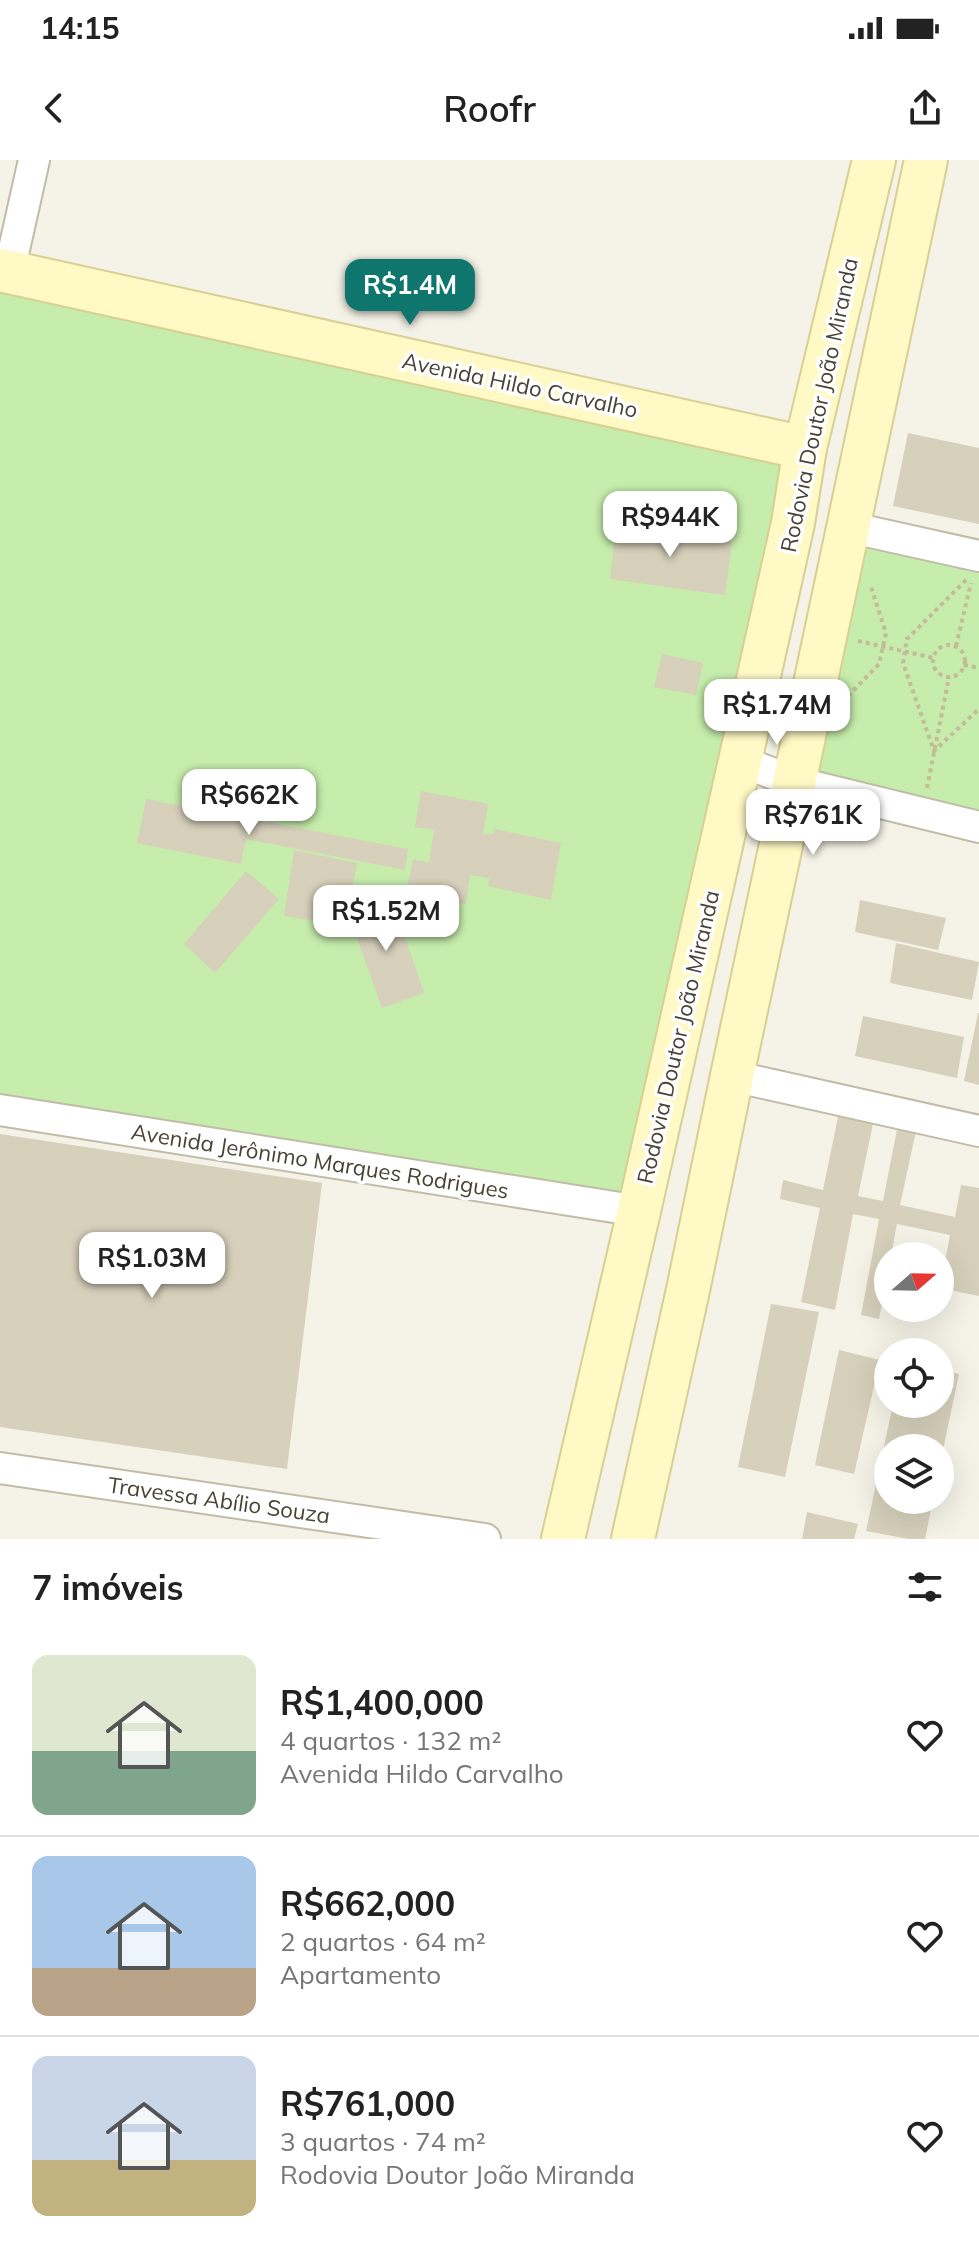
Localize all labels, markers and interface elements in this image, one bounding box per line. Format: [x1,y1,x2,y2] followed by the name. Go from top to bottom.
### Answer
[40,9,119,47] text: 14:15
[32,86,76,130] icon: back
[443,86,536,131] text: Roofr
[903,86,947,130] icon: share
[774,255,864,555] street label: Rodovia Doutor João Miranda
[345,259,475,327] pin: R$1.4M
[363,268,457,301] text: R$1.4M
[400,346,640,424] street label: Avenida Hildo Carvalho
[605,491,735,559] pin: R$944K
[621,500,719,533] text: R$944K
[703,679,851,747] pin: R$1.74M
[722,688,832,721] text: R$1.74M
[184,769,314,837] pin: R$662K
[200,778,298,811] text: R$662K
[748,789,878,857] pin: R$761K
[764,798,862,831] text: R$761K
[312,885,460,953] pin: R$1.52M
[631,888,725,1186] street label: Rodovia Doutor João Miranda
[331,894,441,927] text: R$1.52M
[129,1117,511,1205] street label: Avenida Jerônimo Marques Rodrigues
[78,1232,226,1300] pin: R$1.03M
[97,1241,207,1274] text: R$1.03M
[874,1242,954,1322] north arrow
[874,1242,954,1514] map controls
[874,1338,954,1418] button: locate
[874,1434,954,1514] button: layers
[106,1471,332,1529] street label: Travessa Abílio Souza
[903,1565,947,1609] icon: filters
[32,1566,184,1609] text: 7 imóveis
[280,1681,484,1724] text: R$1,400,000
[96,1687,192,1783] icon: home
[903,1713,947,1757] icon: heart
[280,1724,501,1757] text: 4 quartos · 132 m²
[280,1757,564,1790] text: Avenida Hildo Carvalho
[280,1882,455,1925] text: R$662,000
[96,1888,192,1984] icon: home
[903,1914,947,1958] icon: heart
[280,1925,486,1958] text: 2 quartos · 64 m²
[280,1958,441,1991] text: Apartamento
[280,2082,455,2125] text: R$761,000
[96,2088,192,2184] icon: home
[903,2114,947,2158] icon: heart
[280,2125,486,2158] text: 3 quartos · 74 m²
[280,2158,635,2191] text: Rodovia Doutor João Miranda

